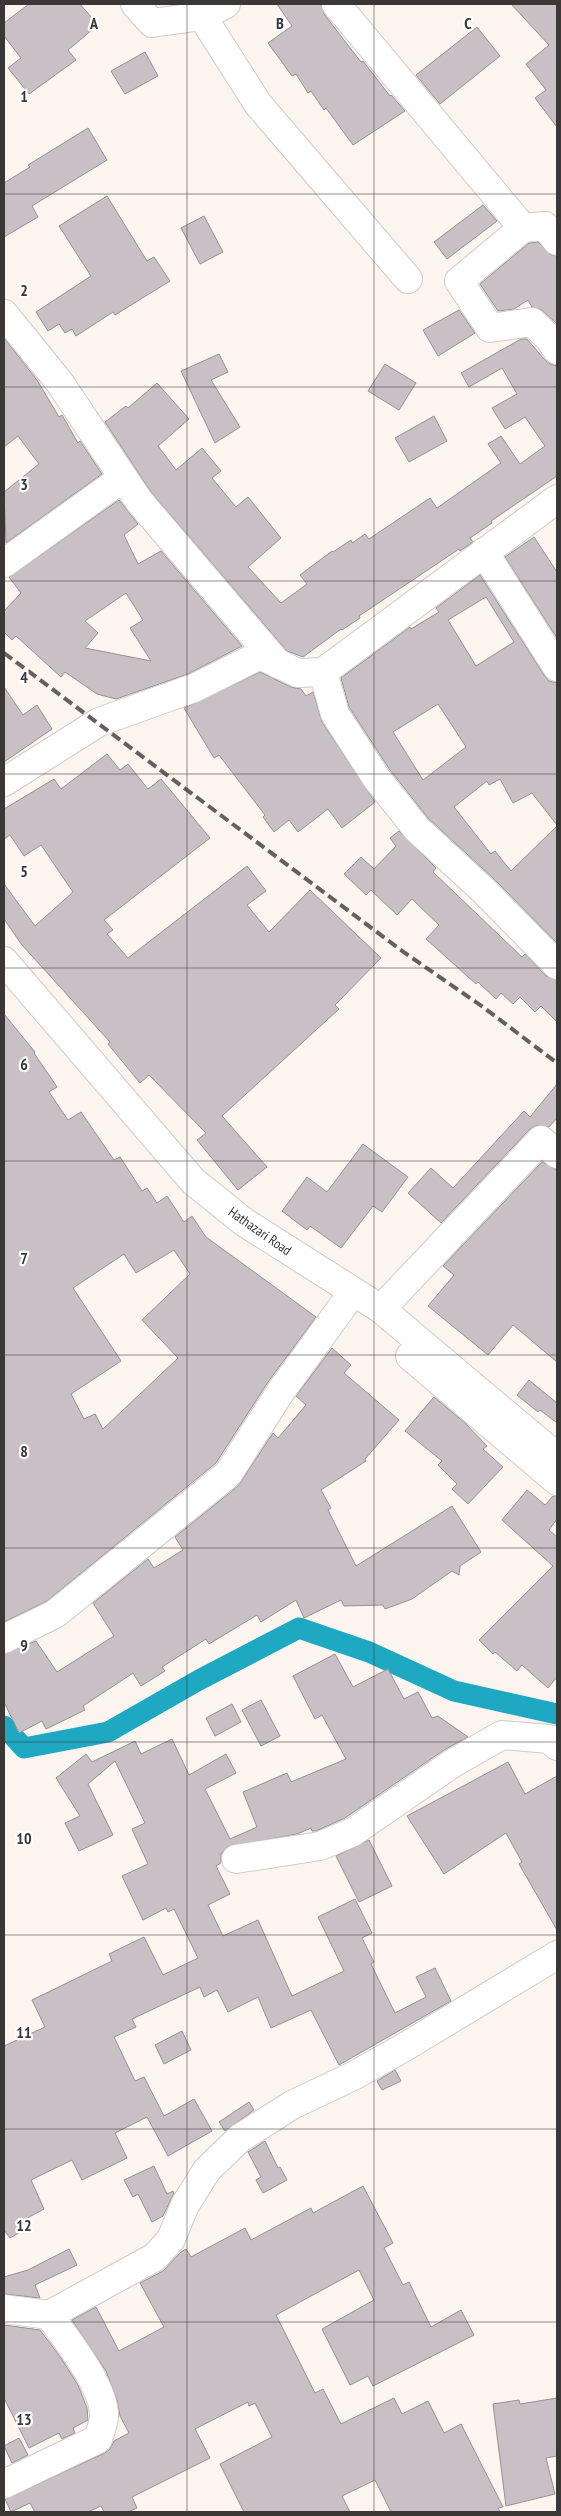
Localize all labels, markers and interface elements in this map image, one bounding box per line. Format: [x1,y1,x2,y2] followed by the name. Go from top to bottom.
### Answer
[89,13,99,33] text: A
[276,13,284,33] text: B
[464,13,472,33] text: C
[20,86,28,106] text: 1
[20,280,28,300] text: 2
[20,474,28,494] text: 3
[20,667,28,687] text: 4
[20,861,28,881] text: 5
[20,1054,28,1074] text: 6
[225,1203,295,1259] street label: Hathazari Road
[20,1248,28,1268] text: 7
[20,1441,28,1461] text: 8
[20,1635,28,1655] text: 9
[16,1828,32,1848] text: 10
[16,2022,32,2042] text: 11
[16,2215,32,2235] text: 12
[16,2409,32,2429] text: 13

